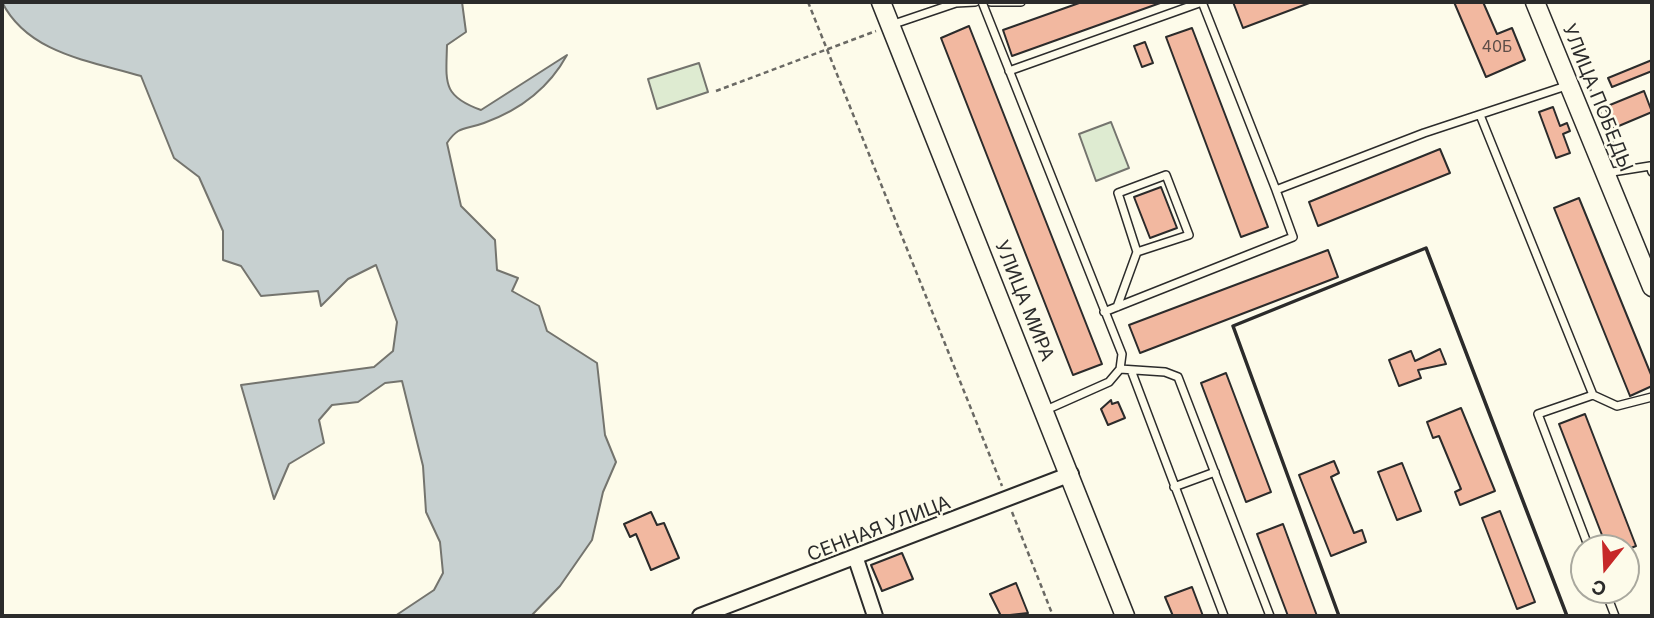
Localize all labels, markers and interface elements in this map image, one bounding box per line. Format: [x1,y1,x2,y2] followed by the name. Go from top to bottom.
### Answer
[1557,21,1637,175] street label: УЛИЦА ПОБЕДЫ
[1482,37,1512,57] house number: 40Б
[989,237,1059,365] street label: УЛИЦА МИРА
[804,491,954,567] street label: СЕННАЯ УЛИЦА
[1570,534,1640,604] north arrow
[1589,574,1609,601] text: С

